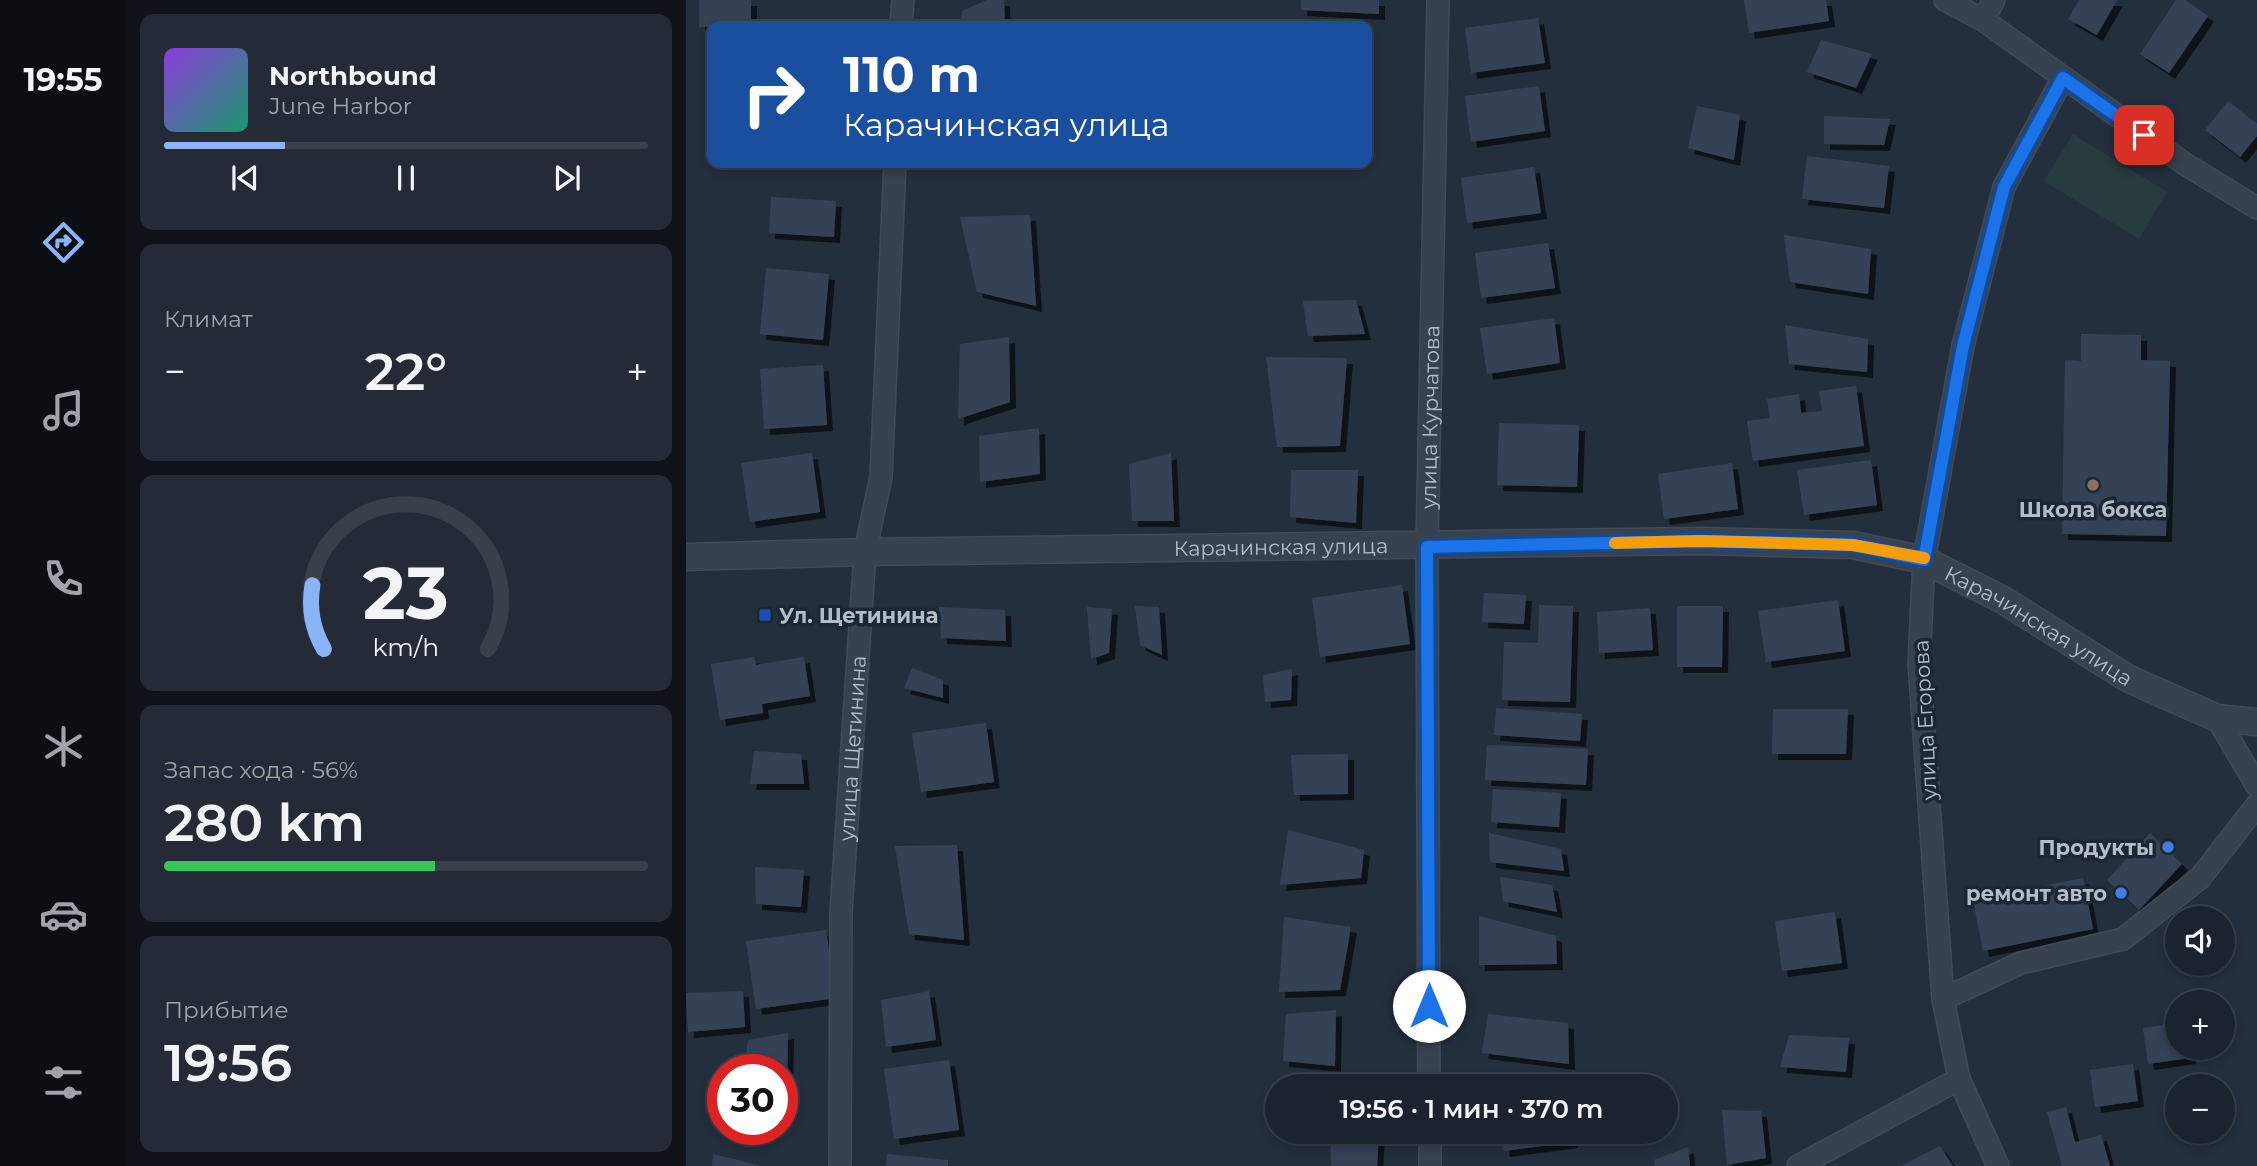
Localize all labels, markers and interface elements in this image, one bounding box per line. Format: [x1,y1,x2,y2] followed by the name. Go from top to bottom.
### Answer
[843,45,980,104] text: 110 m
[728,49,819,140] icon: right
[23,60,103,99] text: 19:55
[269,60,437,92] text: Northbound
[269,92,412,120] text: June Harbor
[843,105,1170,144] text: Карачинская улица
[2114,105,2174,165] pin
[2125,116,2163,154] icon: arrive
[226,159,264,197] icon: previous
[387,159,425,197] icon: pause
[548,159,586,197] icon: next
[39,218,88,267] icon: directions
[164,305,253,333] text: Климат
[1415,325,1444,510] street label: улица Курчатова
[365,340,447,403] text: 22°
[164,348,186,395] text: −
[626,348,648,395] text: +
[39,386,88,435] icon: music
[2085,477,2101,493] marker: Школа бокса
[2019,497,2167,522] place label: Школа бокса
[1174,533,1388,560] street label: Карачинская улица
[363,549,449,637] text: 23
[39,554,88,603] icon: phone
[1941,560,2137,691] street label: Карачинская улица
[779,603,938,628] place label: Ул. Щетинина
[757,607,773,623] marker: Ул. Щетинина
[373,632,439,662] text: km/h
[1908,639,1942,802] street label: улица Егорова
[833,655,871,843] street label: улица Щетинина
[39,722,88,771] icon: climate
[164,756,358,784] text: Запас хода · 56%
[164,791,365,854] text: 280 km
[2039,835,2154,860] place label: Продукты
[2160,839,2176,855] marker: Продукты
[1966,881,2107,906] place label: ремонт авто
[2113,885,2129,901] marker: ремонт авто
[39,890,88,939] icon: car
[2165,906,2235,1144] map controls
[2165,906,2235,976] button: sound
[1392,969,1466,1043] position arrow
[2165,990,2235,1060] button: +
[164,996,289,1024] text: Прибытие
[164,1031,292,1094] text: 19:56
[707,1054,798,1145] speed limit sign: 30
[39,1058,88,1107] icon: filters
[2165,1074,2235,1144] button: −
[1340,1093,1603,1125] text: 19:56 · 1 мин · 370 m

